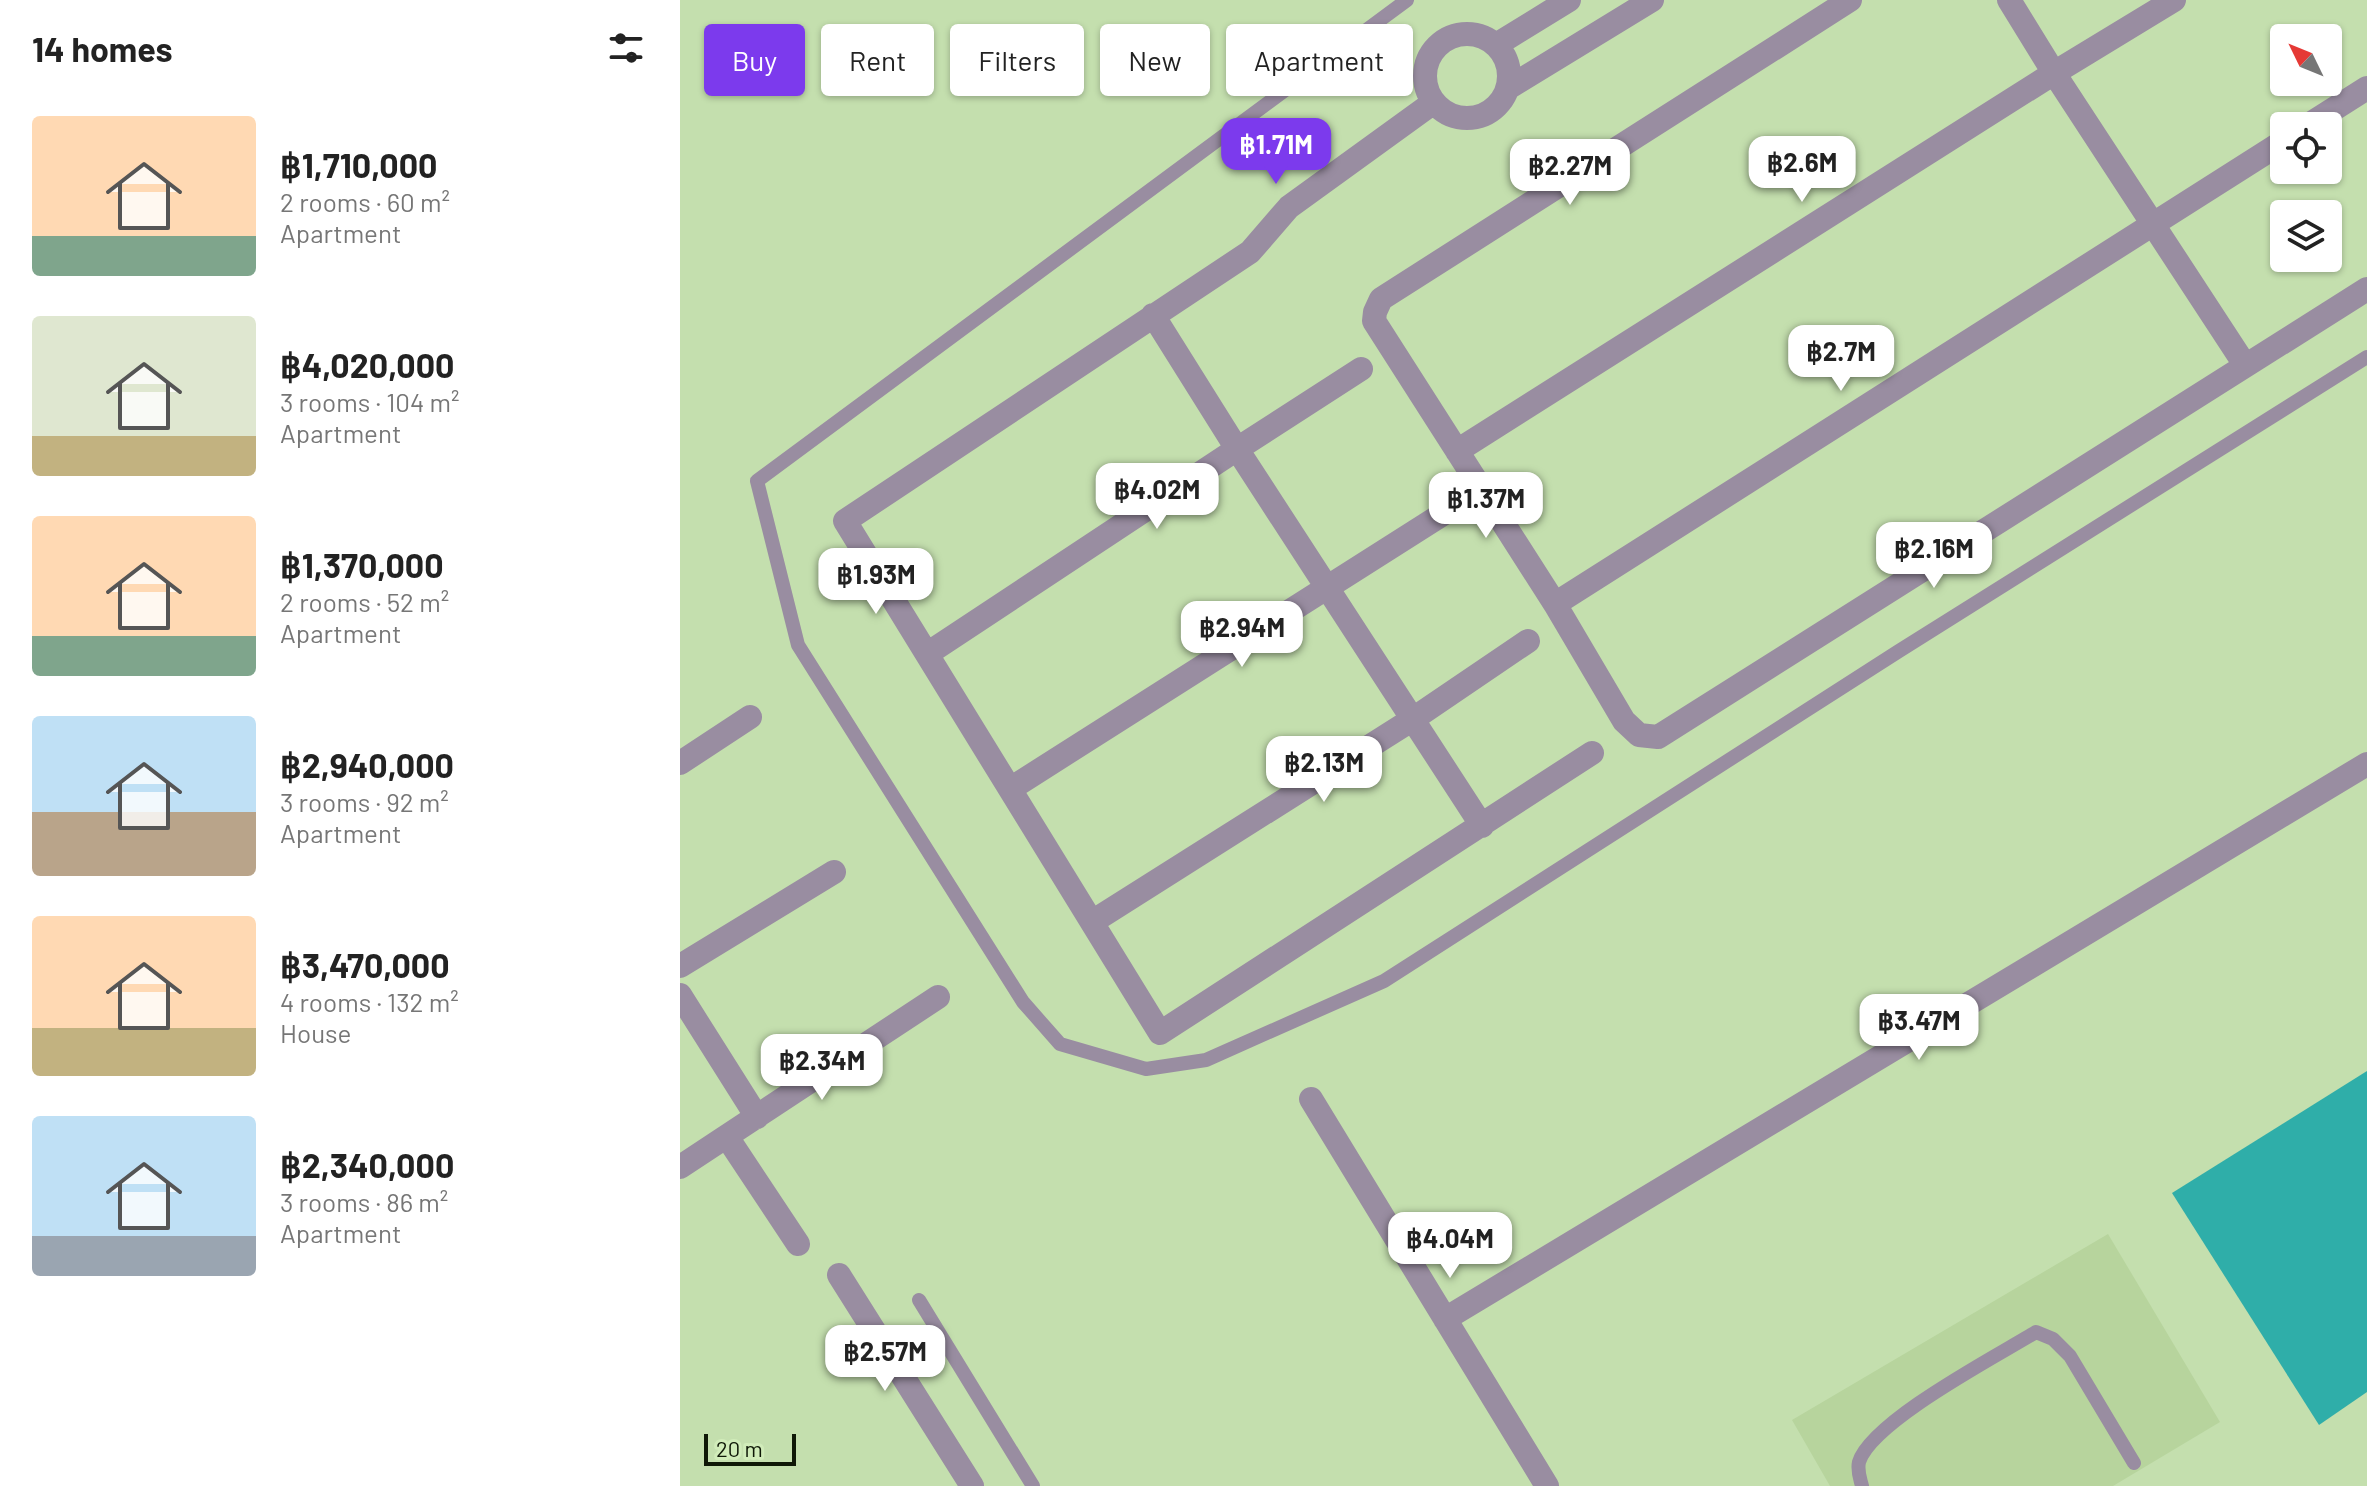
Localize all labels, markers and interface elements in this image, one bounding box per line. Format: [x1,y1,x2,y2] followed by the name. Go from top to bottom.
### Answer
[704,24,805,96] chip: Buy
[821,24,934,96] chip: Rent
[950,24,1084,96] chip: Filters
[1100,24,1210,96] chip: New
[1226,24,1413,96] chip: Apartment
[2270,24,2342,96] north arrow
[2270,24,2342,272] map controls
[604,26,648,70] icon: filters
[32,28,173,69] text: 14 homes
[2270,112,2342,184] button: locate
[1211,118,1341,186] pin: ฿1.71M
[1239,128,1313,159] text: ฿1.71M
[1746,136,1858,204] pin: ฿2.6M
[1505,139,1635,207] pin: ฿2.27M
[280,144,437,185] text: ฿1,710,000
[1767,146,1837,177] text: ฿2.6M
[96,148,192,244] icon: home
[1528,149,1612,180] text: ฿2.27M
[280,186,450,217] text: 2 rooms · 60 m²
[2270,200,2342,272] button: layers
[280,217,401,248] text: Apartment
[1785,325,1897,393] pin: ฿2.7M
[1806,335,1876,366] text: ฿2.7M
[280,344,454,385] text: ฿4,020,000
[96,348,192,444] icon: home
[280,386,459,417] text: 3 rooms · 104 m²
[280,417,401,448] text: Apartment
[1092,463,1222,531] pin: ฿4.02M
[1421,472,1551,540] pin: ฿1.37M
[1114,473,1200,504] text: ฿4.02M
[1447,482,1525,513] text: ฿1.37M
[1869,522,1999,590] pin: ฿2.16M
[1894,532,1974,563] text: ฿2.16M
[280,544,444,585] text: ฿1,370,000
[96,548,192,644] icon: home
[811,548,941,616] pin: ฿1.93M
[836,558,916,589] text: ฿1.93M
[280,586,449,617] text: 2 rooms · 52 m²
[1177,601,1307,669] pin: ฿2.94M
[1199,611,1285,642] text: ฿2.94M
[280,617,401,648] text: Apartment
[1259,736,1389,804] pin: ฿2.13M
[280,744,454,785] text: ฿2,940,000
[1284,746,1364,777] text: ฿2.13M
[96,748,192,844] icon: home
[280,786,449,817] text: 3 rooms · 92 m²
[280,817,401,848] text: Apartment
[280,944,450,985] text: ฿3,470,000
[96,948,192,1044] icon: home
[280,986,459,1017] text: 4 rooms · 132 m²
[1854,994,1984,1062] pin: ฿3.47M
[1878,1004,1960,1035] text: ฿3.47M
[280,1017,351,1048] text: House
[757,1034,887,1102] pin: ฿2.34M
[779,1044,865,1075] text: ฿2.34M
[280,1144,454,1185] text: ฿2,340,000
[96,1148,192,1244] icon: home
[280,1186,448,1217] text: 3 rooms · 86 m²
[1385,1212,1515,1280] pin: ฿4.04M
[280,1217,401,1248] text: Apartment
[1406,1222,1494,1253] text: ฿4.04M
[820,1325,950,1393] pin: ฿2.57M
[843,1335,927,1366] text: ฿2.57M
[704,1430,796,1466] scale bar
[716,1435,763,1461] text: 20 m

